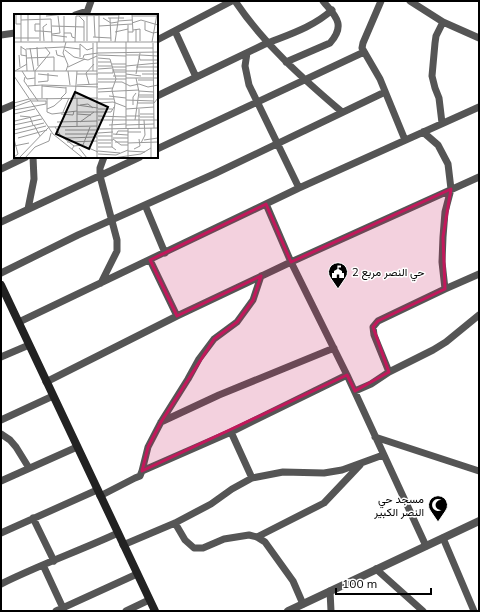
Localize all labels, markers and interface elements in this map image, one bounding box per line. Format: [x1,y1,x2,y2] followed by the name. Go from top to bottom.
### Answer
[14,14,158,158] inset map
[327,261,349,289] public building icon: حي النصر مربع 2
[352,265,425,282] place label: حي النصر مربع 2
[373,492,424,519] place label: مسجد حي النصر الكبير
[427,494,449,522] mosque icon: مسجد حي النصر الكبير
[336,570,431,596] scale bar
[342,576,377,591] text: 100 m

